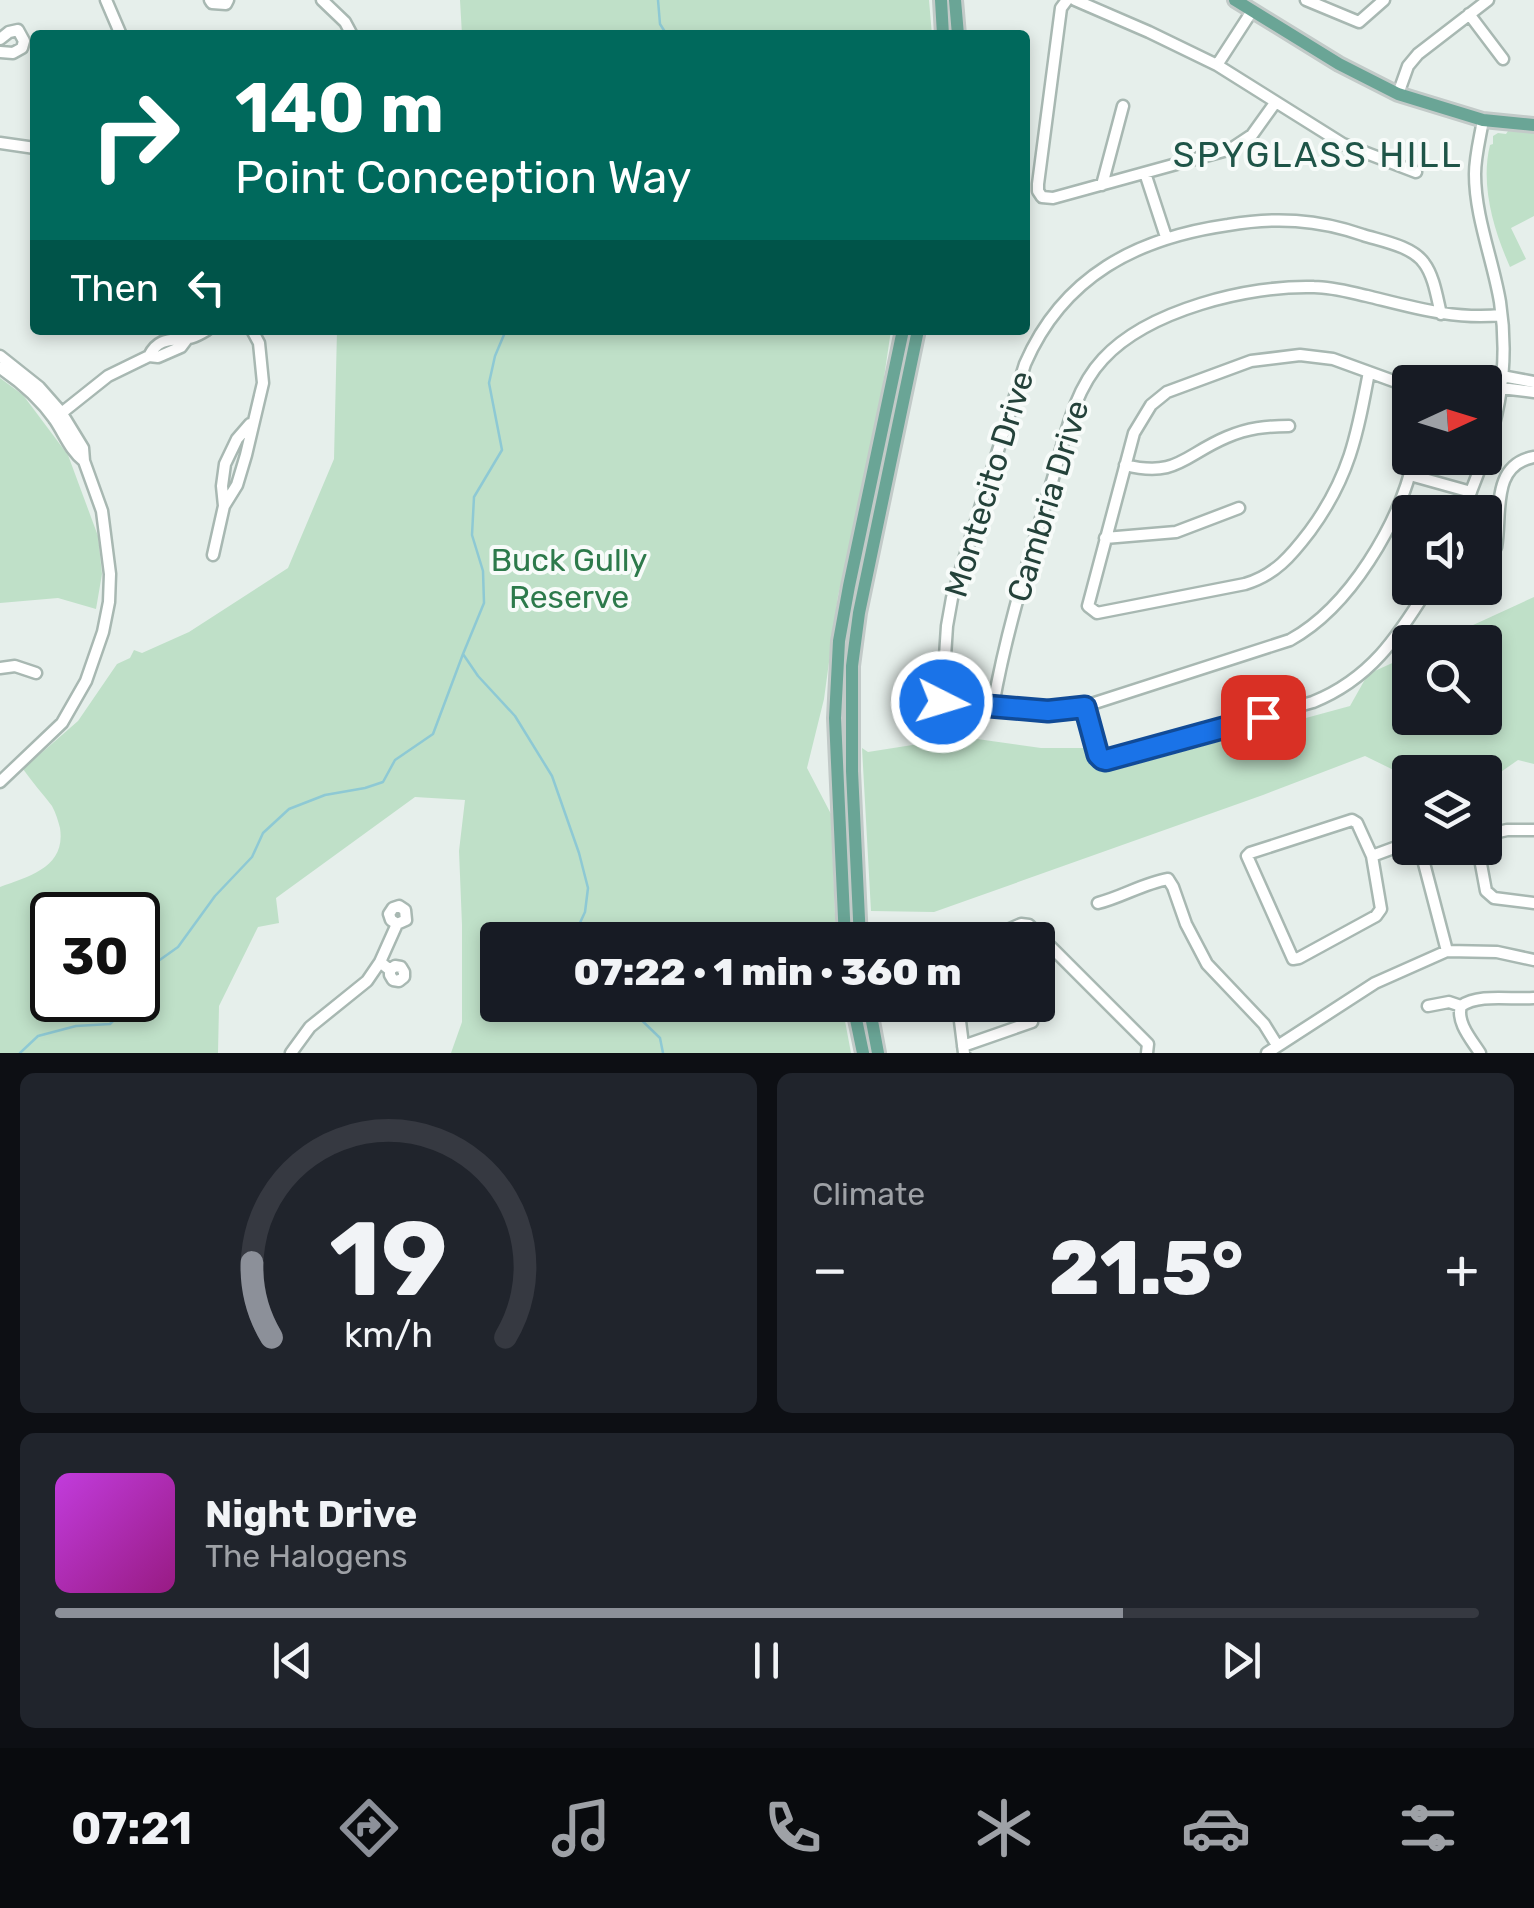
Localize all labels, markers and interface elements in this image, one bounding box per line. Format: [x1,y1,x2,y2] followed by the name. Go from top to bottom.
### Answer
[235,67,444,150] text: 140 m
[70,70,200,200] icon: right
[1173,134,1463,176] district label: SPYGLASS HILL
[235,151,692,204] text: Point Conception Way
[179,260,234,315] icon: left
[70,265,159,311] text: Then
[1392,365,1502,475] north arrow
[1392,365,1502,865] map controls
[937,366,1041,602] street label: Montecito Drive
[999,396,1097,606] street label: Cambria Drive
[1392,495,1502,605] button: sound
[491,541,647,616] park label: Buck Gully Reserve
[1392,625,1502,735] button: search
[890,650,994,754] position arrow
[1221,675,1306,760] pin
[1236,690,1291,745] icon: arrive
[1392,755,1502,865] button: layers
[30,892,160,1022] speed limit sign: 30
[573,949,962,995] text: 07:22 · 1 min · 360 m
[812,1175,925,1213] text: Climate
[329,1198,448,1321] text: 19
[1049,1224,1243,1313] text: 21.5°
[812,1237,848,1302] text: −
[1445,1237,1479,1302] text: +
[344,1314,433,1356] text: km/h
[205,1491,417,1537] text: Night Drive
[205,1537,408,1575] text: The Halogens
[265,1633,320,1688] icon: previous
[739,1633,794,1688] icon: pause
[1214,1633,1269,1688] icon: next
[334,1793,404,1863] icon: directions
[546,1793,616,1863] icon: music
[758,1793,828,1863] icon: phone
[969,1793,1039,1863] icon: climate
[1181,1793,1251,1863] icon: car
[1393,1793,1463,1863] icon: filters
[71,1802,192,1855] text: 07:21

